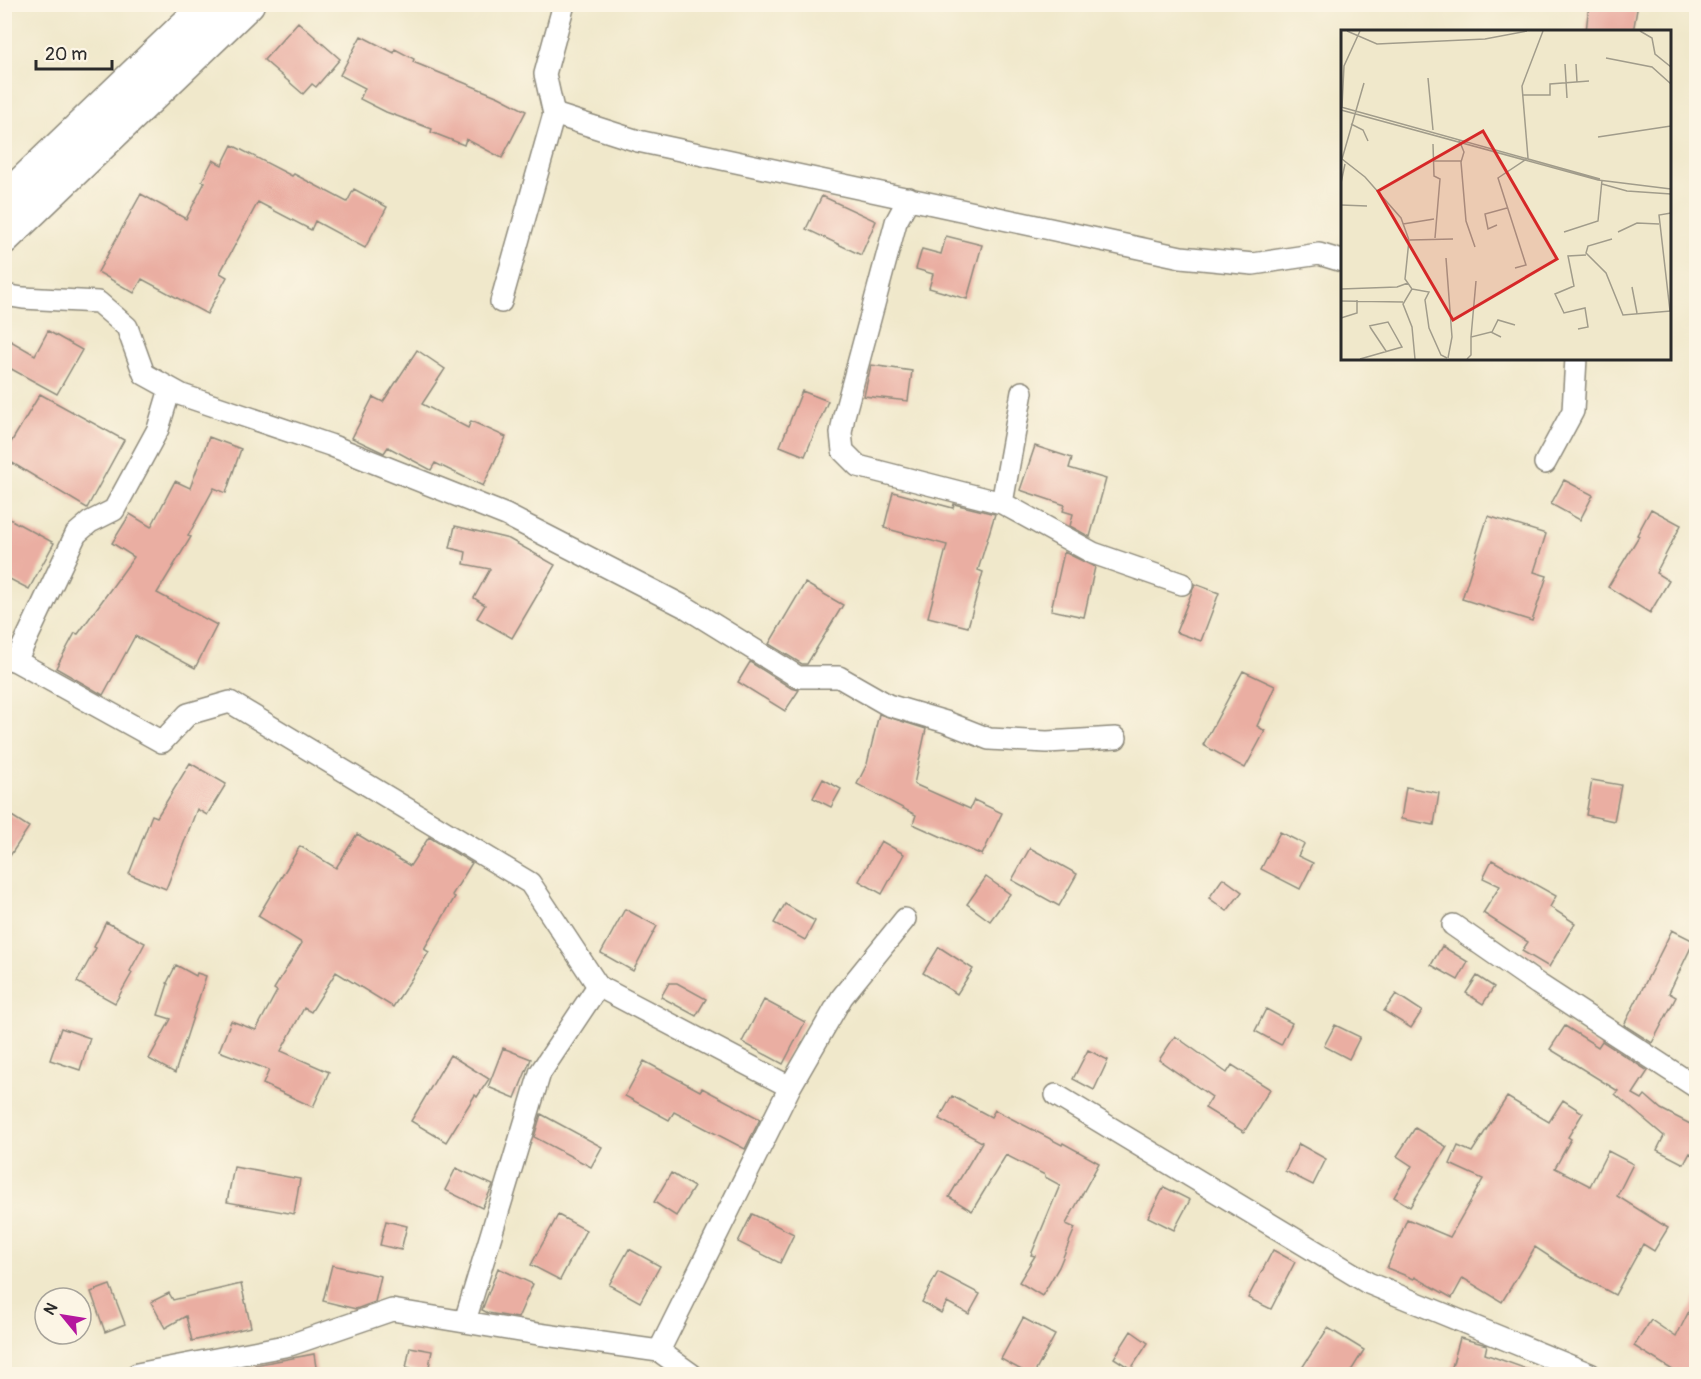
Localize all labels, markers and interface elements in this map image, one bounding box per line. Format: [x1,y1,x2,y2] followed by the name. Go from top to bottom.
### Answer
[1341,30,1671,360] inset map
[36,33,112,71] scale bar
[45,43,87,66] text: 20 m
[33,1286,93,1346] north arrow
[40,1299,62,1319] text: N

